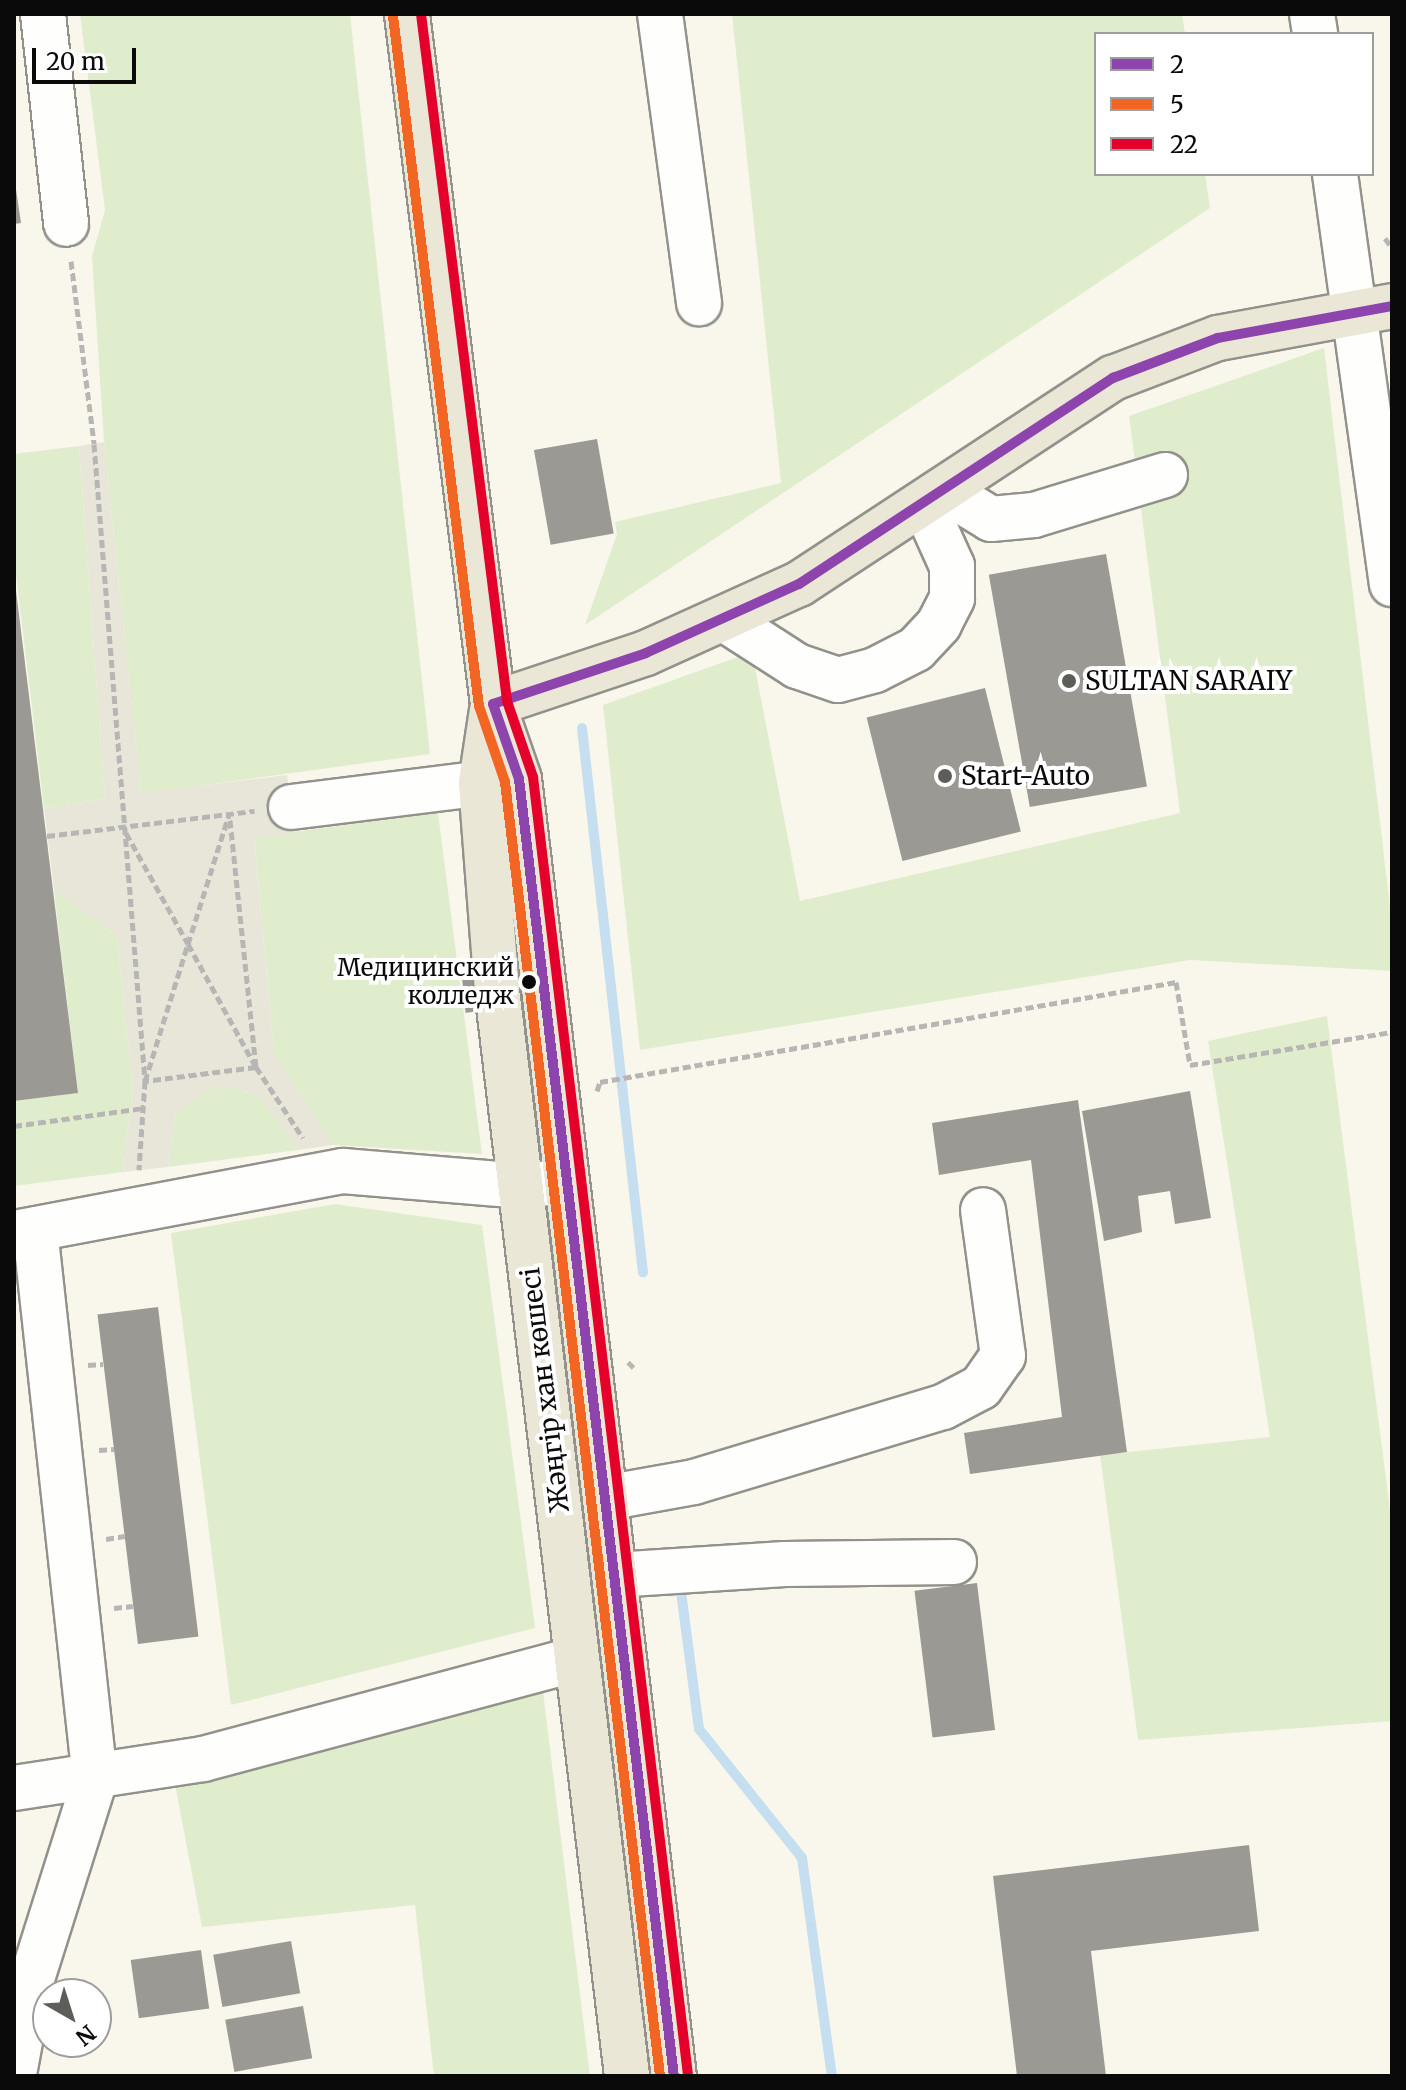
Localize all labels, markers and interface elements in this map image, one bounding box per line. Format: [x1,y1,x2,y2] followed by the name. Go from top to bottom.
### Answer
[36,32,140,82] scale bar
[1094,32,1374,176] legend
[46,46,105,77] text: 20 m
[1170,49,1184,80] text: 2
[1170,89,1184,120] text: 5
[1170,129,1198,160] text: 22
[1085,665,1292,697] place label: SULTAN SARAIY
[1060,672,1078,690] marker: SULTAN SARAIY
[961,760,1090,792] place label: Start-Auto
[936,767,954,785] marker: Start-Auto
[337,954,514,1010] place label: Медицинский колледж
[521,974,537,990] marker: Медицинский колледж
[514,1266,576,1514] street label: Жәңгір хан көшесі
[32,1978,112,2058] north arrow
[70,2019,101,2051] text: N

